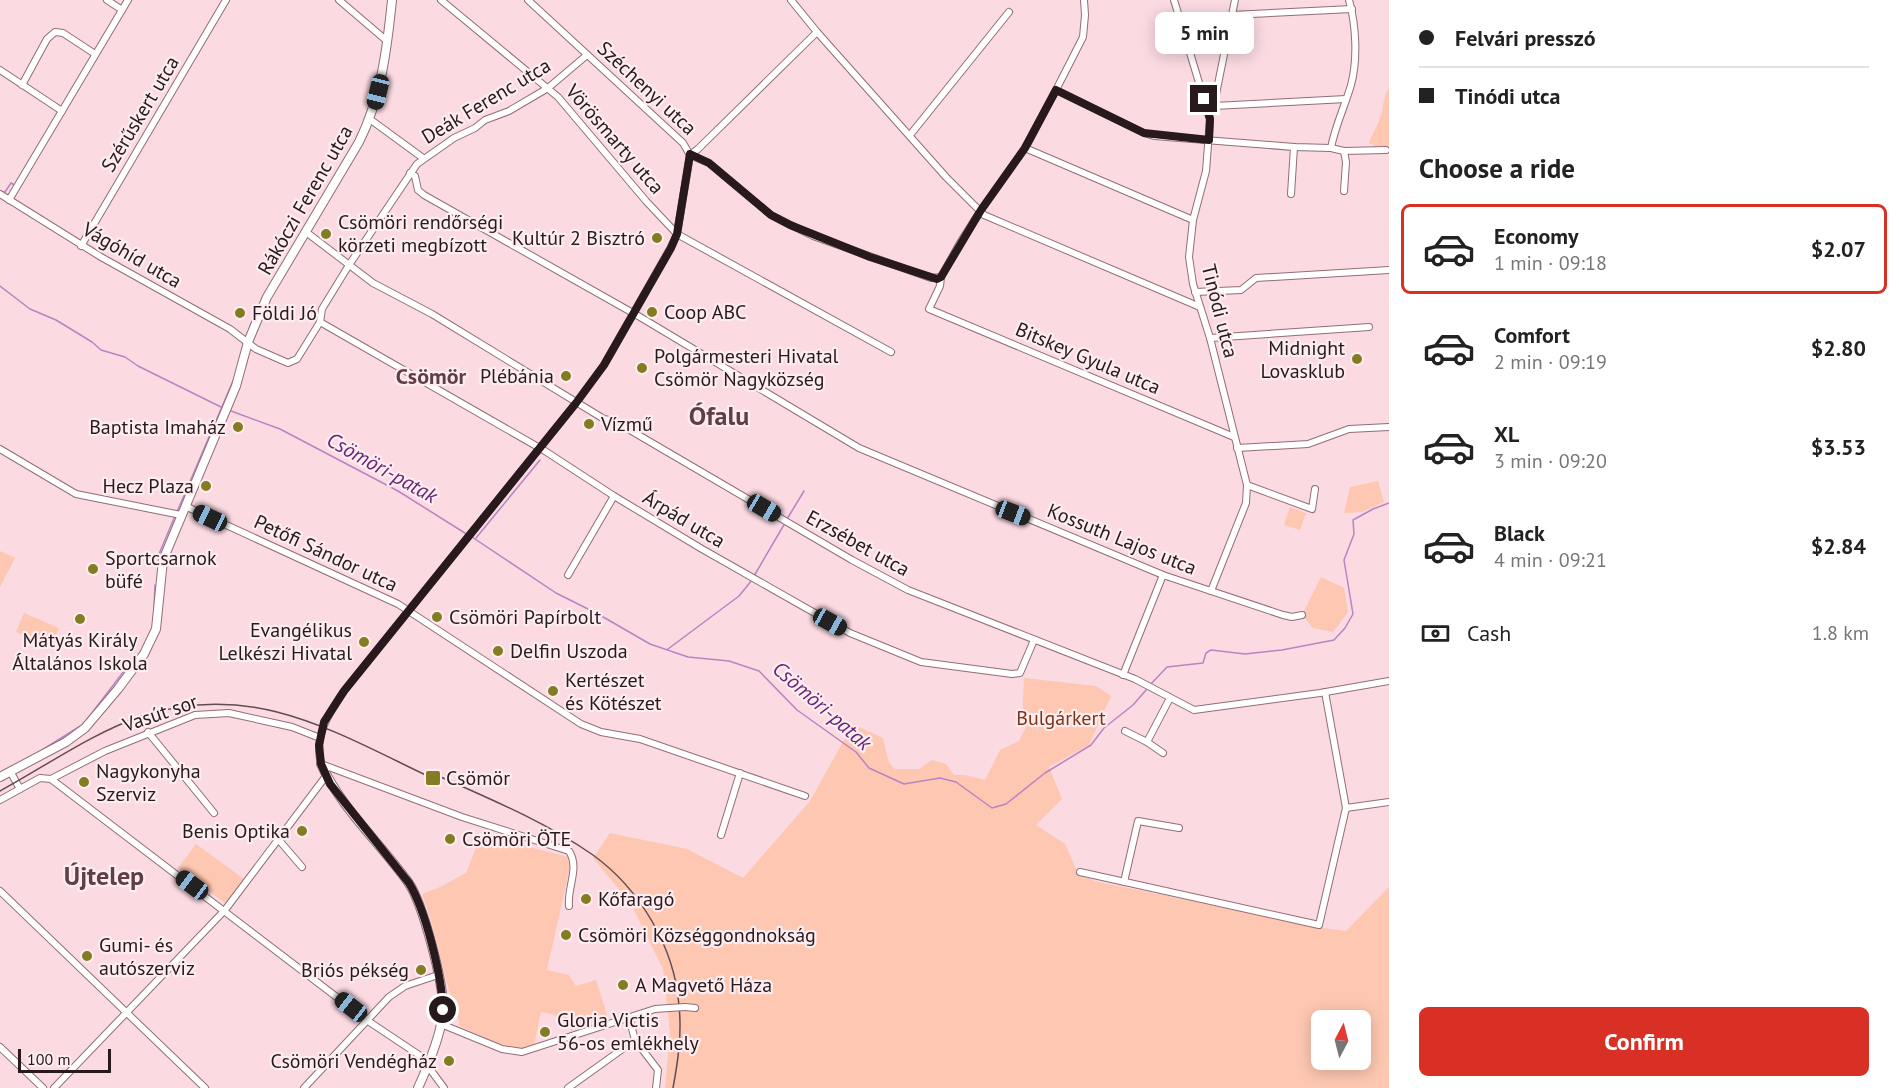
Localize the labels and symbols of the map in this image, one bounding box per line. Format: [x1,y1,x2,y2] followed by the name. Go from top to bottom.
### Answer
[1154,12,1254,54] callout: 5 min
[592,35,702,141] street label: Széchenyi utca
[95,51,185,177] street label: Szérűskert utca
[417,52,555,150] street label: Deák Ferenc utca
[365,72,391,112] car
[559,78,670,199] street label: Vörösmarty utca
[1190,85,1217,112] route end
[252,120,358,280] street label: Rákóczi Ferenc utca
[338,209,503,258] place label: Csömöri rendőrségi körzeti megbízott
[77,216,186,294] street label: Vágóhíd utca
[512,225,645,251] place label: Kultúr 2 Bisztró
[319,227,333,241] marker: Csömöri rendőrségi körzeti megbízott
[650,231,664,245] marker: Kultúr 2 Bisztró
[1196,261,1244,361] street label: Tinódi utca
[664,299,746,325] place label: Coop ABC
[252,300,317,326] place label: Földi Jó
[645,305,659,319] marker: Coop ABC
[233,306,247,320] marker: Földi Jó
[1012,316,1164,400] street label: Bitskey Gyula utca
[1260,335,1345,384] place label: Midnight Lovasklub
[654,343,839,392] place label: Polgármesteri Hivatal Csömör Nagyközség
[1350,352,1364,366] marker: Midnight Lovasklub
[635,361,649,375] marker: Polgármesteri Hivatal Csömör Nagyközség
[396,362,466,390] district label: Csömör
[480,363,554,389] place label: Plébánia
[559,369,573,383] marker: Plébánia
[689,399,749,432] district label: Ófalu
[600,411,653,437] place label: Vízmű
[89,414,226,440] place label: Baptista Imaház
[582,417,596,431] marker: Vízmű
[231,420,245,434] marker: Baptista Imaház
[322,426,444,510] water label: Csömöri-patak
[102,473,194,499] place label: Hecz Plaza
[199,479,213,493] marker: Hecz Plaza
[638,484,730,554] street label: Árpád utca
[744,491,784,525] car
[1044,497,1200,581] street label: Kossuth Lajos utca
[993,498,1033,528] car
[190,502,230,534] car
[802,504,914,582] street label: Erzsébet utca
[250,508,402,598] street label: Petőfi Sándor utca
[105,545,217,594] place label: Sportcsarnok büfé
[86,562,100,576] marker: Sportcsarnok büfé
[449,604,601,630] place label: Csömöri Papírbolt
[810,605,850,639] car
[430,610,444,624] marker: Csömöri Papírbolt
[73,612,87,626] marker: Mátyás Király Általános Iskola
[218,617,352,666] place label: Evangélikus Lelkészi Hivatal
[12,627,148,676] place label: Mátyás Király Általános Iskola
[357,635,371,649] marker: Evangélikus Lelkészi Hivatal
[510,638,628,664] place label: Delfin Uszoda
[491,644,505,658] marker: Delfin Uszoda
[767,655,879,757] water label: Csömöri-patak
[565,667,662,716] place label: Kertészet és Kötészet
[546,684,560,698] marker: Kertészet és Kötészet
[118,688,201,738] street label: Vasút sor
[1016,705,1106,731] park label: Bulgárkert
[96,758,201,807] place label: Nagykonyha Szerviz
[446,765,510,791] place label: Csömör
[424,769,442,787] marker: Csömör
[77,775,91,789] marker: Nagykonyha Szerviz
[182,818,290,844] place label: Benis Optika
[295,824,309,838] marker: Benis Optika
[462,826,571,852] place label: Csömöri ÖTE
[443,832,457,846] marker: Csömöri ÖTE
[64,859,144,892] district label: Újtelep
[172,867,212,903] car
[598,886,674,912] place label: Kőfaragó
[579,892,593,906] marker: Kőfaragó
[578,922,816,948] place label: Csömöri Községgondnokság
[559,928,573,942] marker: Csömöri Községgondnokság
[99,932,195,981] place label: Gumi- és autószerviz
[80,949,94,963] marker: Gumi- és autószerviz
[301,957,409,983] place label: Briós pékség
[414,963,428,977] marker: Briós pékség
[635,972,772,998] place label: A Magvető Háza
[616,978,630,992] marker: A Magvető Háza
[331,989,371,1025] car
[429,996,456,1023] route start
[557,1007,699,1056] place label: Gloria Victis 56-os emlékhely
[1311,1010,1371,1070] north arrow
[538,1025,552,1039] marker: Gloria Victis 56-os emlékhely
[18,1046,111,1074] scale bar
[270,1048,437,1074] place label: Csömöri Vendégház
[442,1054,456,1068] marker: Csömöri Vendégház

